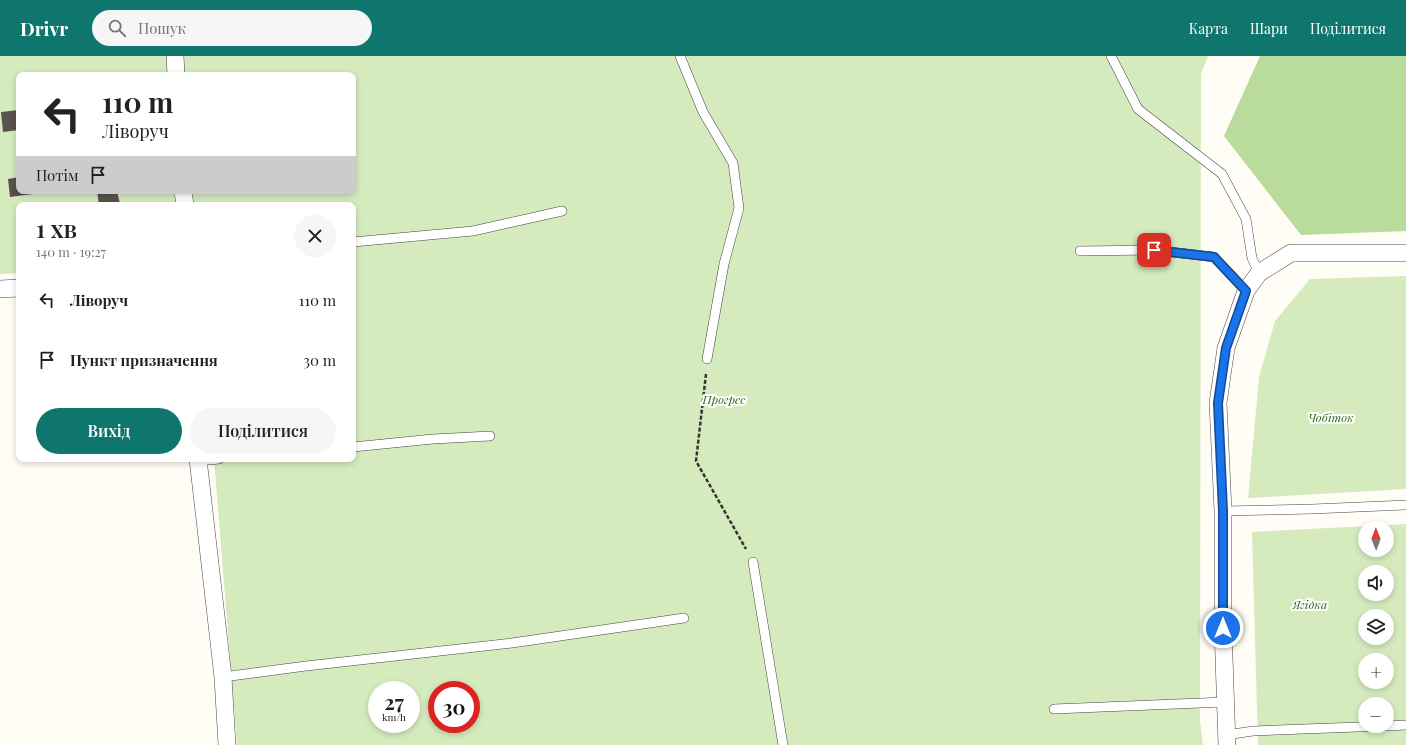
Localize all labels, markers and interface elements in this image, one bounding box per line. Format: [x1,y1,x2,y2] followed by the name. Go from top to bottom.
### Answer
[92,10,372,46] search box
[20,15,68,41] text: Drivr
[106,17,128,39] icon: search
[138,18,186,38] text: Пошук
[1189,19,1228,38] text: Карта
[1250,19,1288,38] text: Шари
[1310,19,1386,38] text: Поділитися
[102,83,173,120] text: 110 m
[36,88,88,140] icon: left
[102,119,169,143] text: Ліворуч
[87,164,109,186] icon: arrive
[36,165,79,185] text: Потім
[36,212,77,244] text: 1 хв
[294,215,336,257] button: close
[1137,233,1171,267] pin
[1143,239,1165,261] icon: arrive
[36,243,106,260] text: 140 m · 19:27
[36,289,58,311] icon: left
[70,290,128,310] text: Ліворуч
[299,290,336,310] text: 110 m
[36,349,58,371] icon: arrive
[70,350,218,370] text: Пункт призначення
[303,350,336,370] text: 30 m
[702,391,746,407] park label: Прогрес
[36,408,182,454] button: Вихід
[190,408,336,454] button: Поділитися
[1308,409,1354,425] park label: Чобіток
[1358,521,1394,557] north arrow
[1358,521,1394,733] map controls
[1358,565,1394,601] button: sound
[1292,596,1327,612] park label: Ягідка
[1202,607,1244,649] position arrow
[1358,609,1394,645] button: layers
[1358,653,1394,689] button: +
[428,681,480,733] speed limit sign: 30
[384,688,404,715] text: 27
[1358,697,1394,733] button: −
[382,710,406,724] text: km/h

